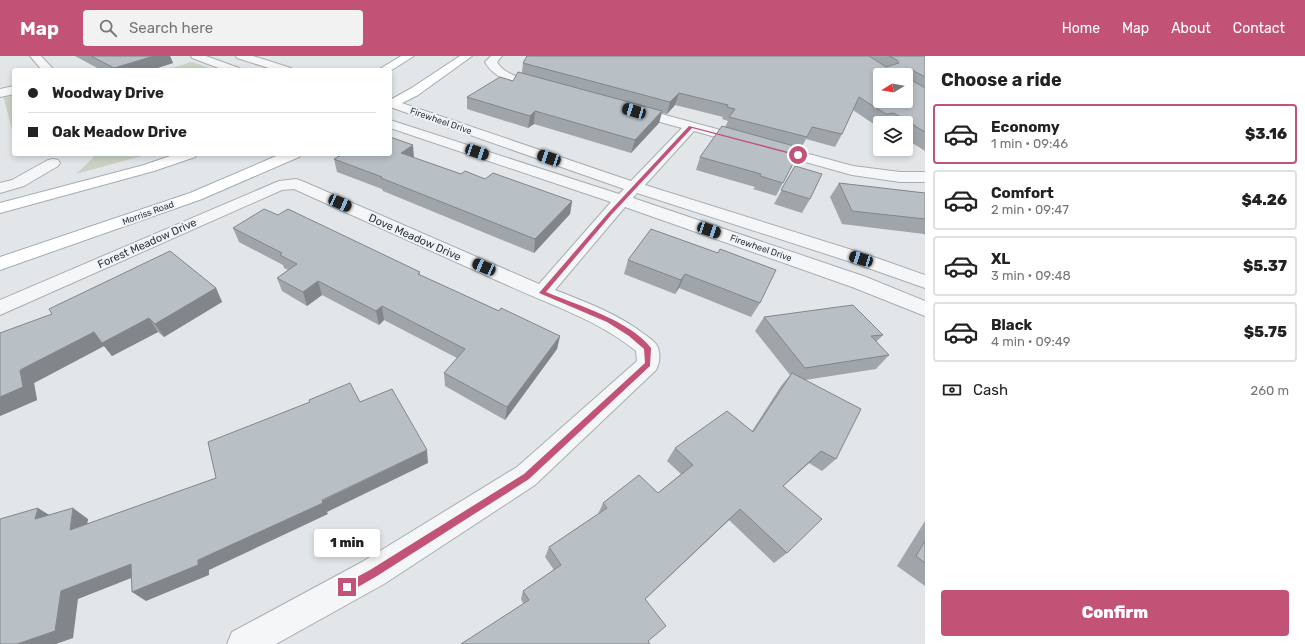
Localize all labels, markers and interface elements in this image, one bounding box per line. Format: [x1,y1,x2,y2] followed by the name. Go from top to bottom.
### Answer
[83,10,363,46] search box
[20,17,59,40] text: Map
[97,17,119,39] icon: search
[129,19,213,37] text: Search here
[1062,20,1100,37] text: Home
[1122,20,1149,37] text: Map
[1171,20,1211,37] text: About
[1233,20,1285,37] text: Contact
[873,68,913,108] north arrow
[873,68,913,156] map controls
[941,69,1062,91] text: Choose a ride
[52,84,164,102] text: Woodway Drive
[621,102,647,120] car
[409,106,473,136] street label: Firewheel Drive
[873,116,913,156] button: layers
[943,116,979,152] icon: car
[991,118,1060,136] text: Economy
[52,123,187,141] text: Oak Meadow Drive
[1245,125,1287,143] text: $3.16
[991,136,1068,151] text: 1 min · 09:46
[464,143,490,161] car
[789,146,807,164] route start
[536,148,562,168] car
[943,182,979,218] icon: car
[991,184,1054,202] text: Comfort
[1241,191,1287,209] text: $4.26
[327,193,353,213] car
[121,199,175,227] street label: Morriss Road
[991,202,1069,217] text: 2 min · 09:47
[367,211,463,264] street label: Dove Meadow Drive
[96,216,199,271] street label: Forest Meadow Drive
[696,220,722,240] car
[729,233,793,263] street label: Firewheel Drive
[943,248,979,284] icon: car
[848,250,874,268] car
[991,250,1010,268] text: XL
[471,257,497,277] car
[1243,257,1287,275] text: $5.37
[991,268,1071,283] text: 3 min · 09:48
[943,314,979,350] icon: car
[991,316,1032,334] text: Black
[1244,323,1287,341] text: $5.75
[991,334,1070,349] text: 4 min · 09:49
[941,379,963,401] icon: cash
[973,381,1008,399] text: Cash
[1251,383,1289,398] text: 260 m
[314,529,380,557] callout: 1 min
[330,535,364,550] text: 1 min
[338,578,356,596] route end
[941,590,1289,636] button: Confirm

